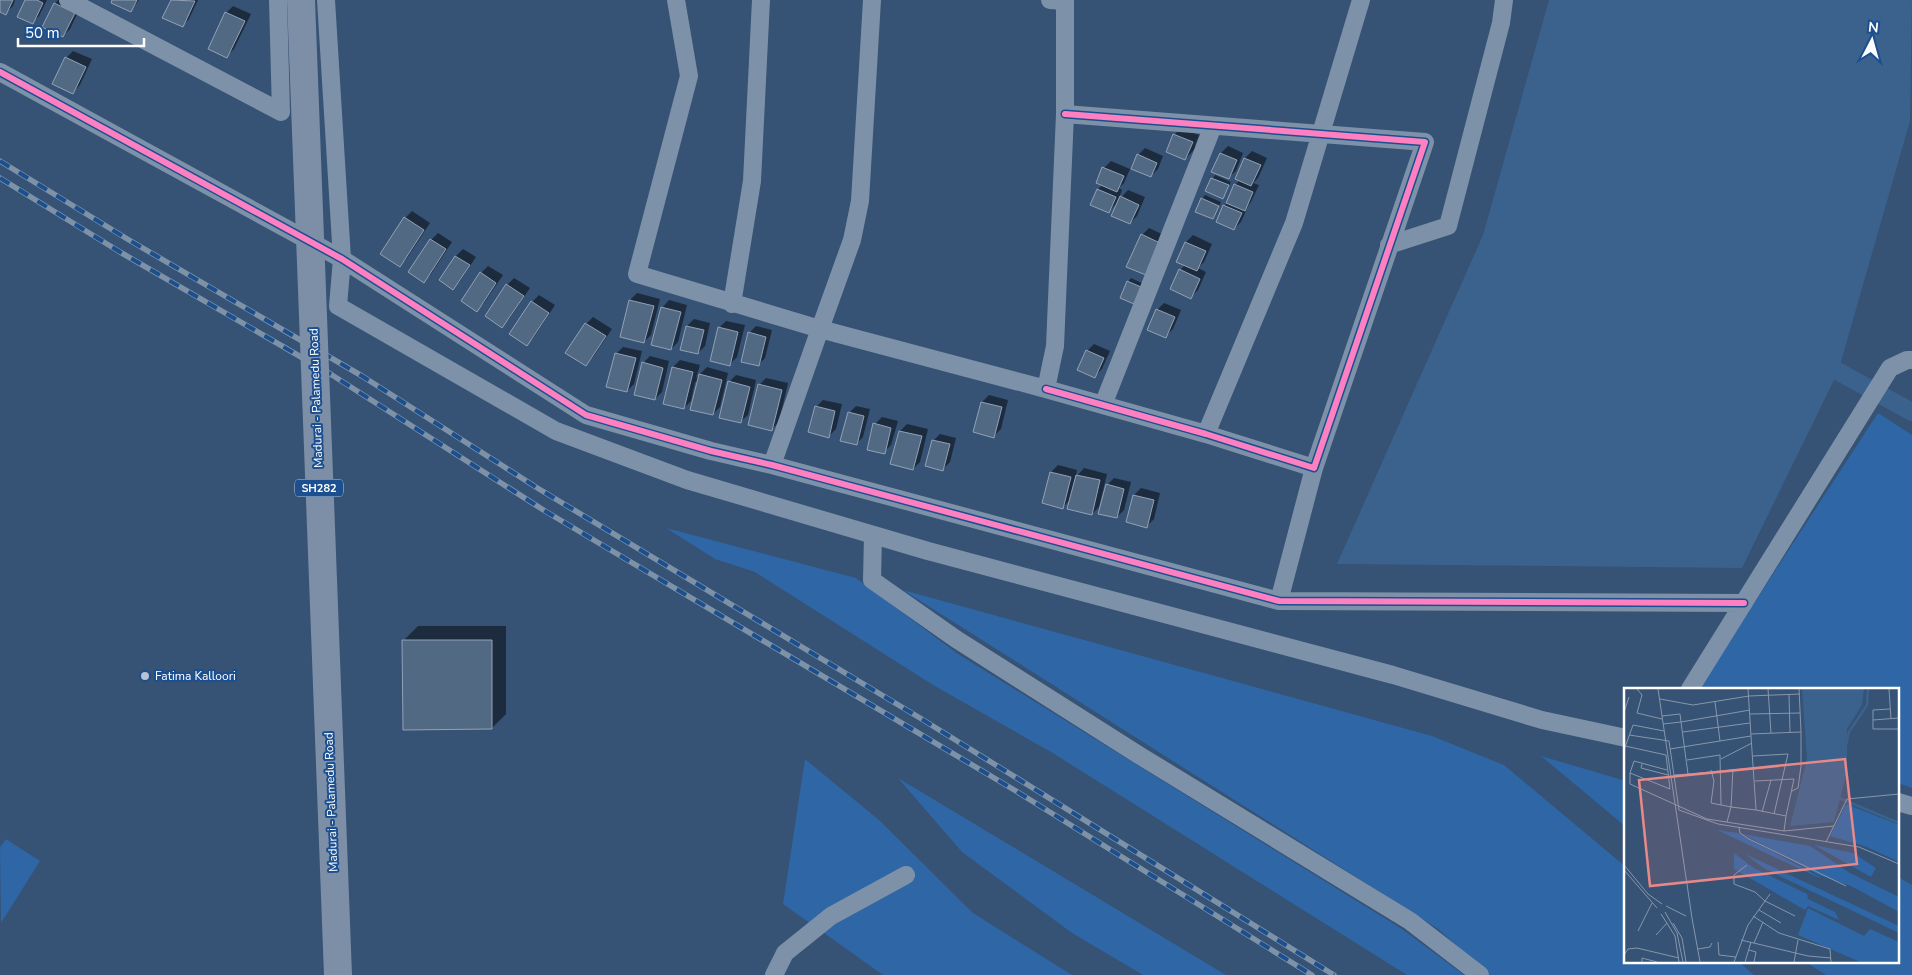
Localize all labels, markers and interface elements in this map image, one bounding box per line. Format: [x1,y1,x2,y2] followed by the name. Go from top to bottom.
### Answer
[18,15,144,47] scale bar
[1847,15,1897,65] north arrow
[1867,18,1880,38] text: N
[25,23,60,43] text: 50 m
[306,328,326,468] street label: Madurai - Palamedu Road
[295,479,343,496] road number: SH282
[155,668,236,684] place label: Fatima Kalloori
[139,670,151,682] marker: Fatima Kalloori
[1624,688,1900,962] inset map
[321,732,341,872] street label: Madurai - Palamedu Road

